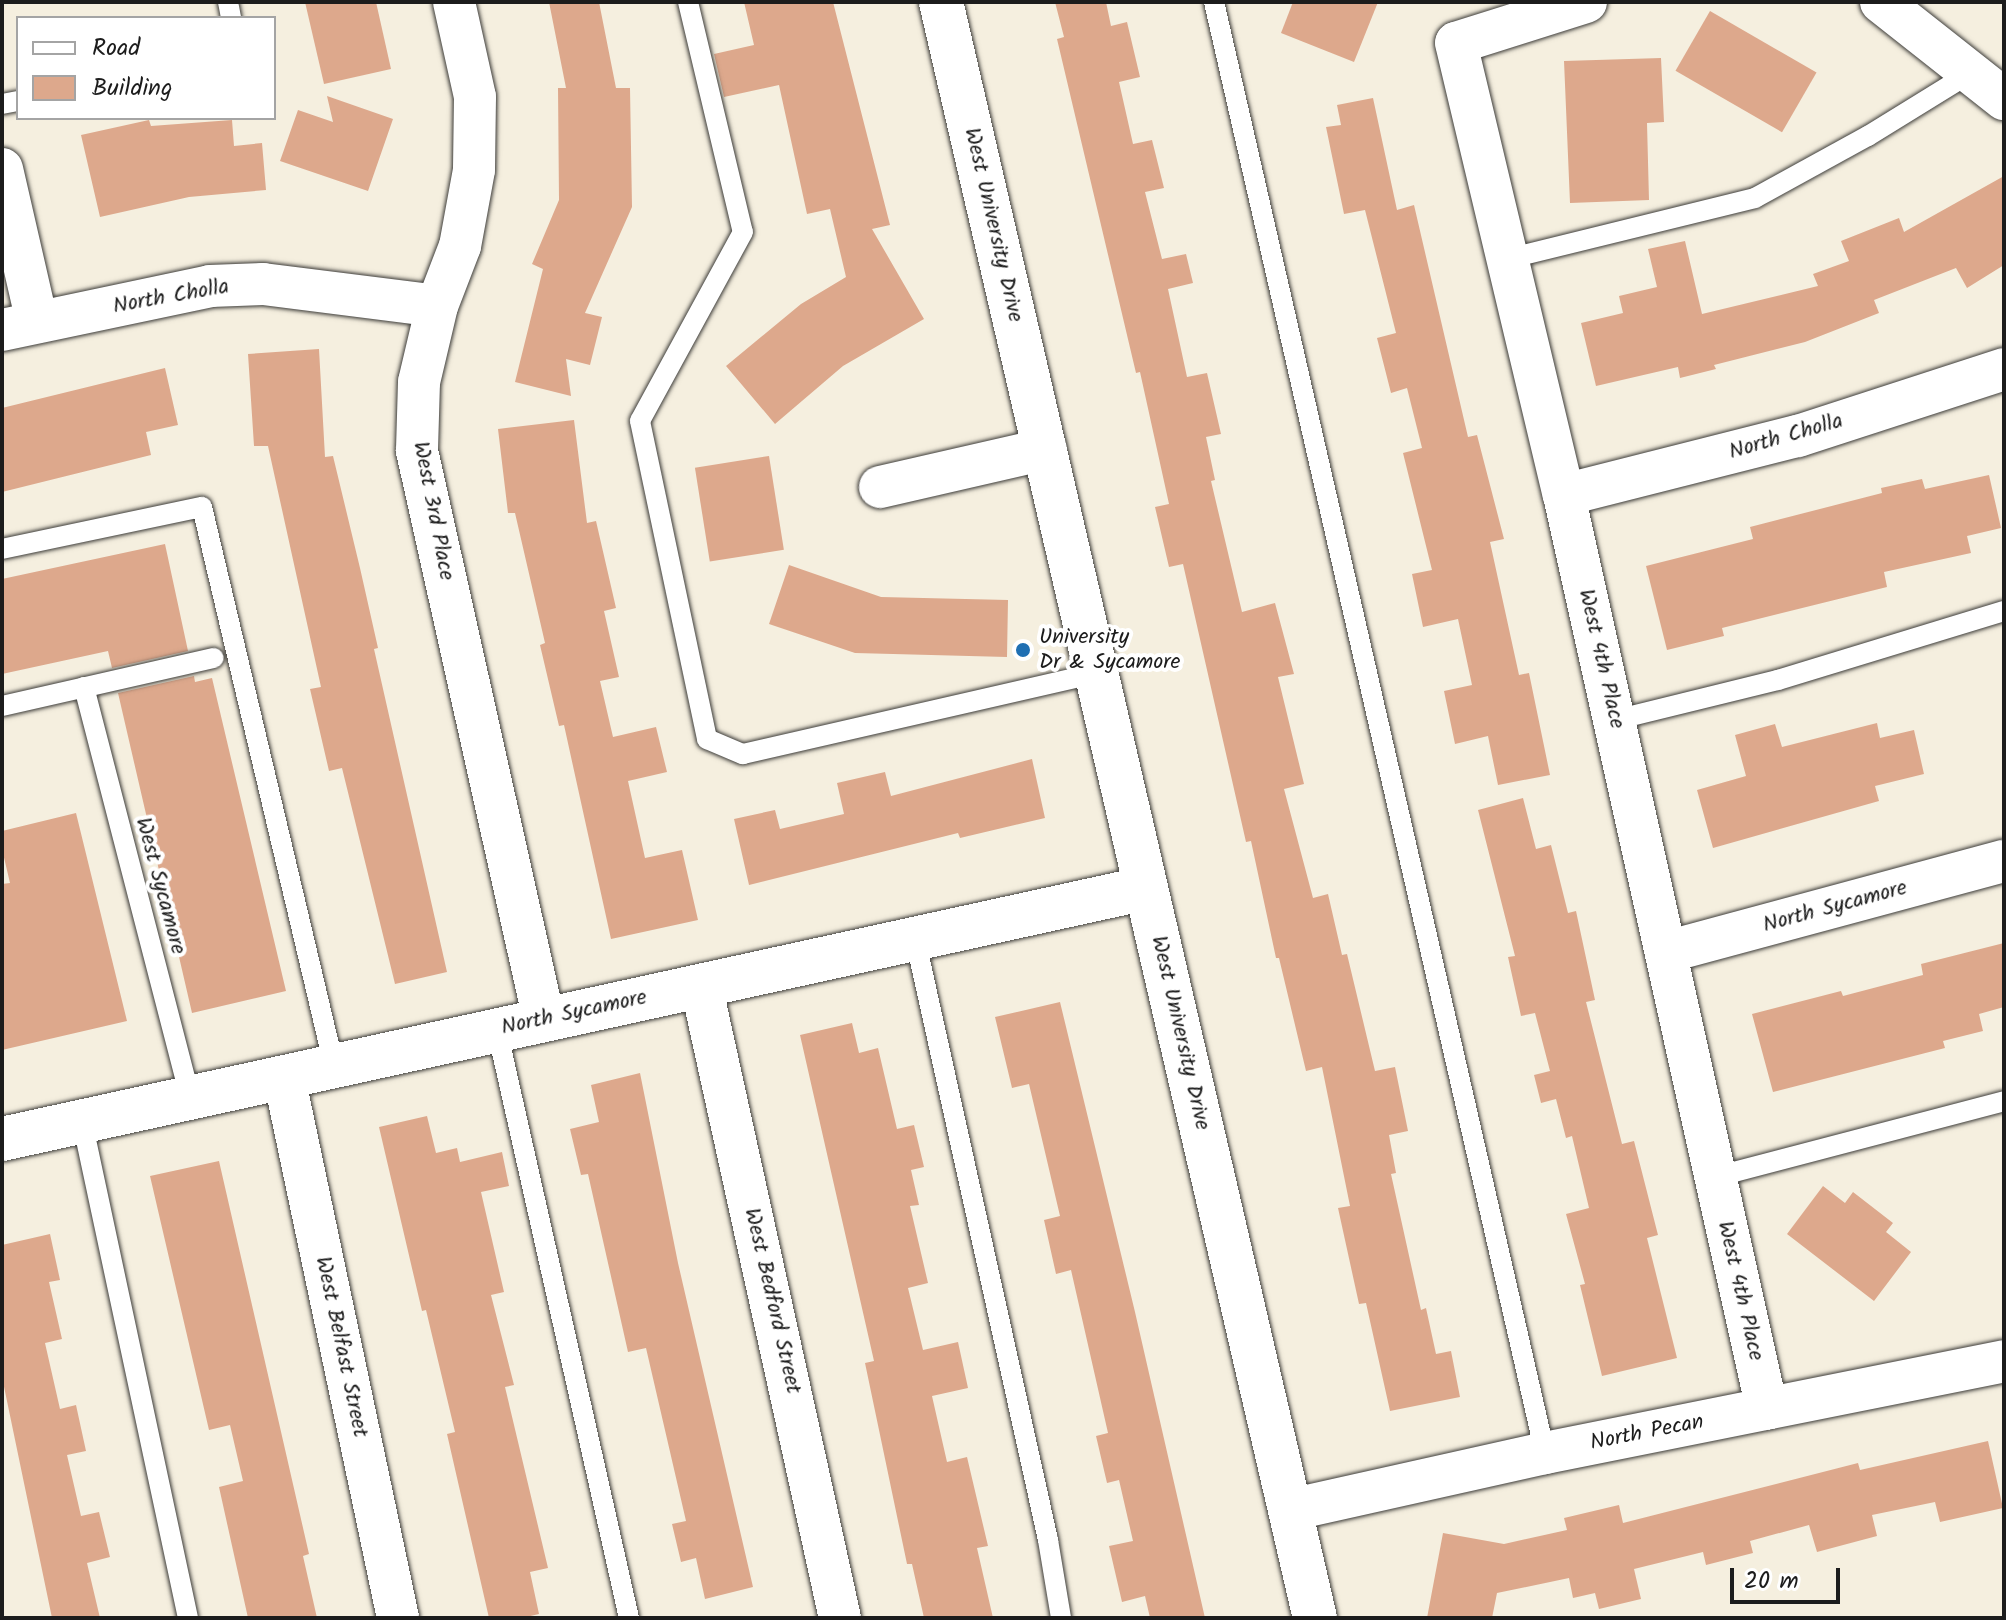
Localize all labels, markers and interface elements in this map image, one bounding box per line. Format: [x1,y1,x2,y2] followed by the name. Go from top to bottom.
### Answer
[16,16,276,120] legend
[92,29,140,68] text: Road
[92,69,172,108] text: Building
[958,125,1028,325] street label: West University Drive
[111,274,231,320] street label: North Cholla
[1726,408,1846,466] street label: North Cholla
[407,439,459,583] street label: West 3rd Place
[1572,587,1630,731] street label: West 4th Place
[1039,624,1180,676] place label: University Dr & Sycamore
[1014,641,1032,659] marker: University Dr & Sycamore
[129,815,191,957] street label: West Sycamore
[1760,875,1910,939] street label: North Sycamore
[1145,933,1215,1133] street label: West University Drive
[499,985,649,1041] street label: North Sycamore
[738,1206,806,1396] street label: West Bedford Street
[1711,1219,1769,1363] street label: West 4th Place
[309,1254,373,1440] street label: West Belfast Street
[1588,1409,1706,1457] street label: North Pecan
[1734,1552,1844,1602] scale bar
[1744,1562,1799,1601] text: 20 m

